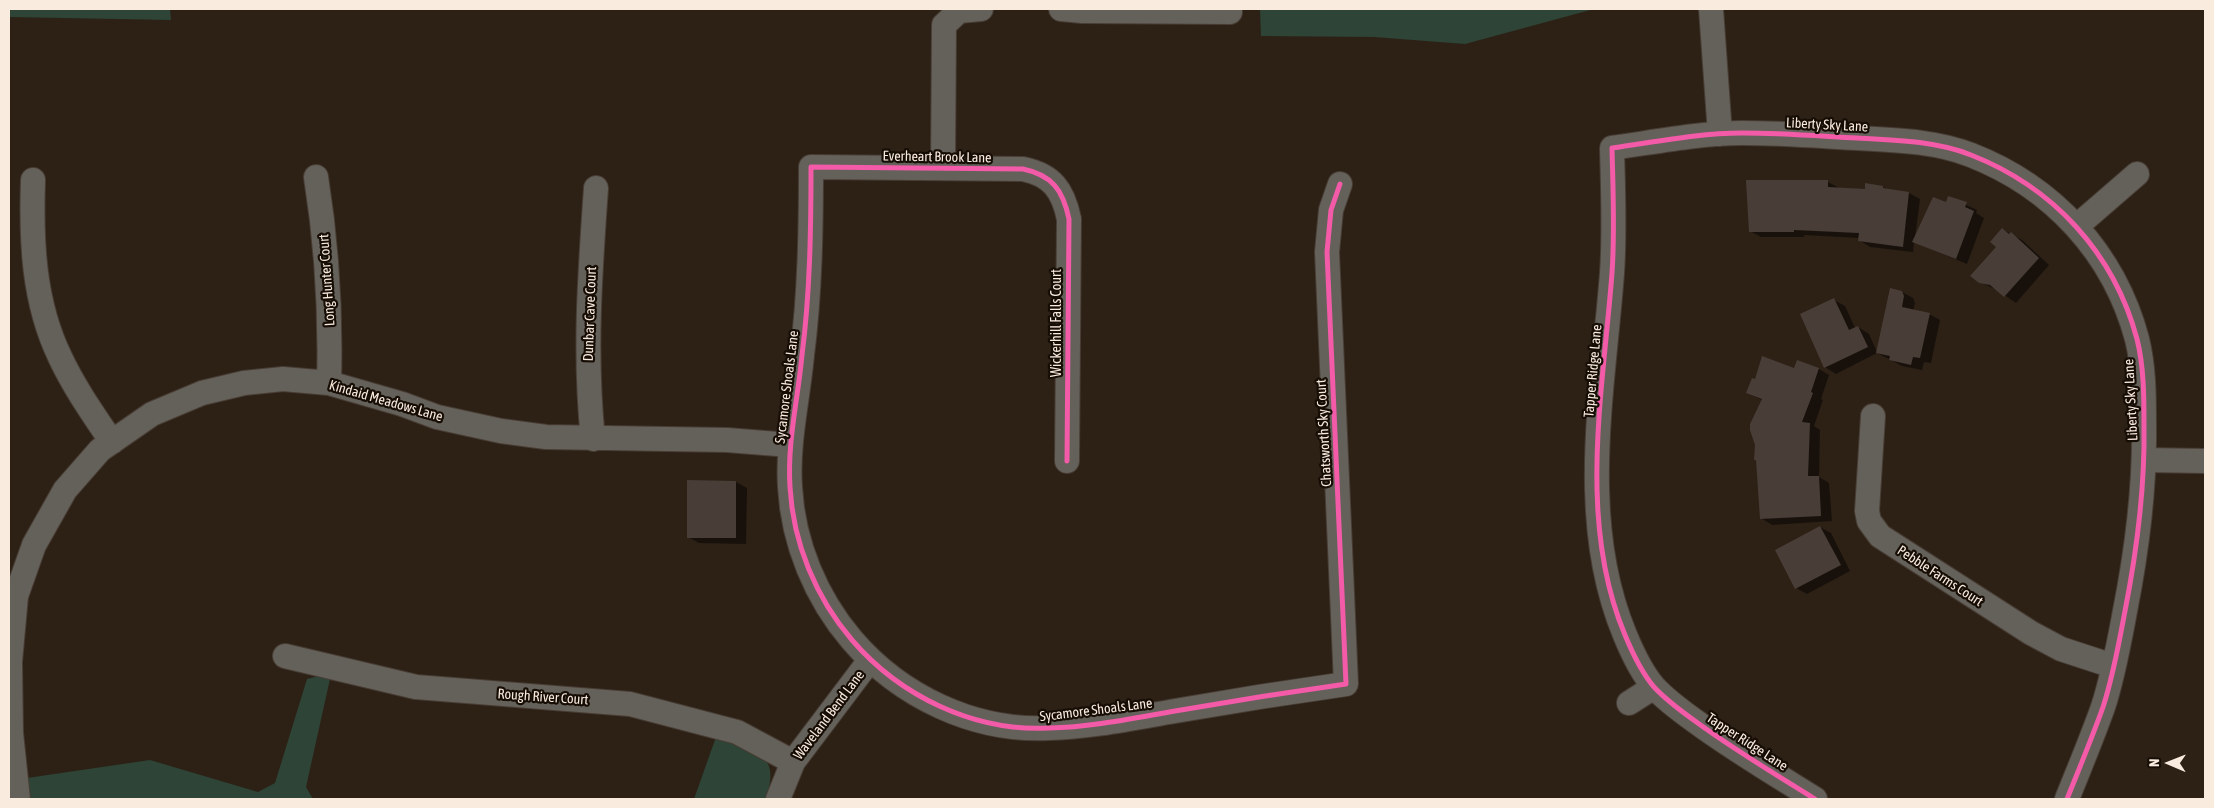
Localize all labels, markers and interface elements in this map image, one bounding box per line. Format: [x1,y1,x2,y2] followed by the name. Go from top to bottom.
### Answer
[1786,114,1868,136] street label: Liberty Sky Lane
[882,148,992,166] street label: Everheart Brook Lane
[315,233,339,327] street label: Long Hunter Court
[580,266,600,362] street label: Dunbar Cave Court
[1049,269,1065,377] street label: Wickerhill Falls Court
[1581,324,1605,418] street label: Tapper Ridge Lane
[772,330,802,444] street label: Sycamore Shoals Lane
[2120,359,2142,441] street label: Liberty Sky Lane
[327,377,445,425] street label: Kindaid Meadows Lane
[1313,379,1335,487] street label: Chatsworth Sky Court
[1894,542,1986,610] street label: Pebble Farms Court
[790,667,868,763] street label: Waveland Bend Lane
[497,685,589,709] street label: Rough River Court
[1039,695,1153,725] street label: Sycamore Shoals Lane
[1703,710,1791,774] street label: Tapper Ridge Lane
[2144,738,2194,788] north arrow
[2146,758,2162,767] text: N

